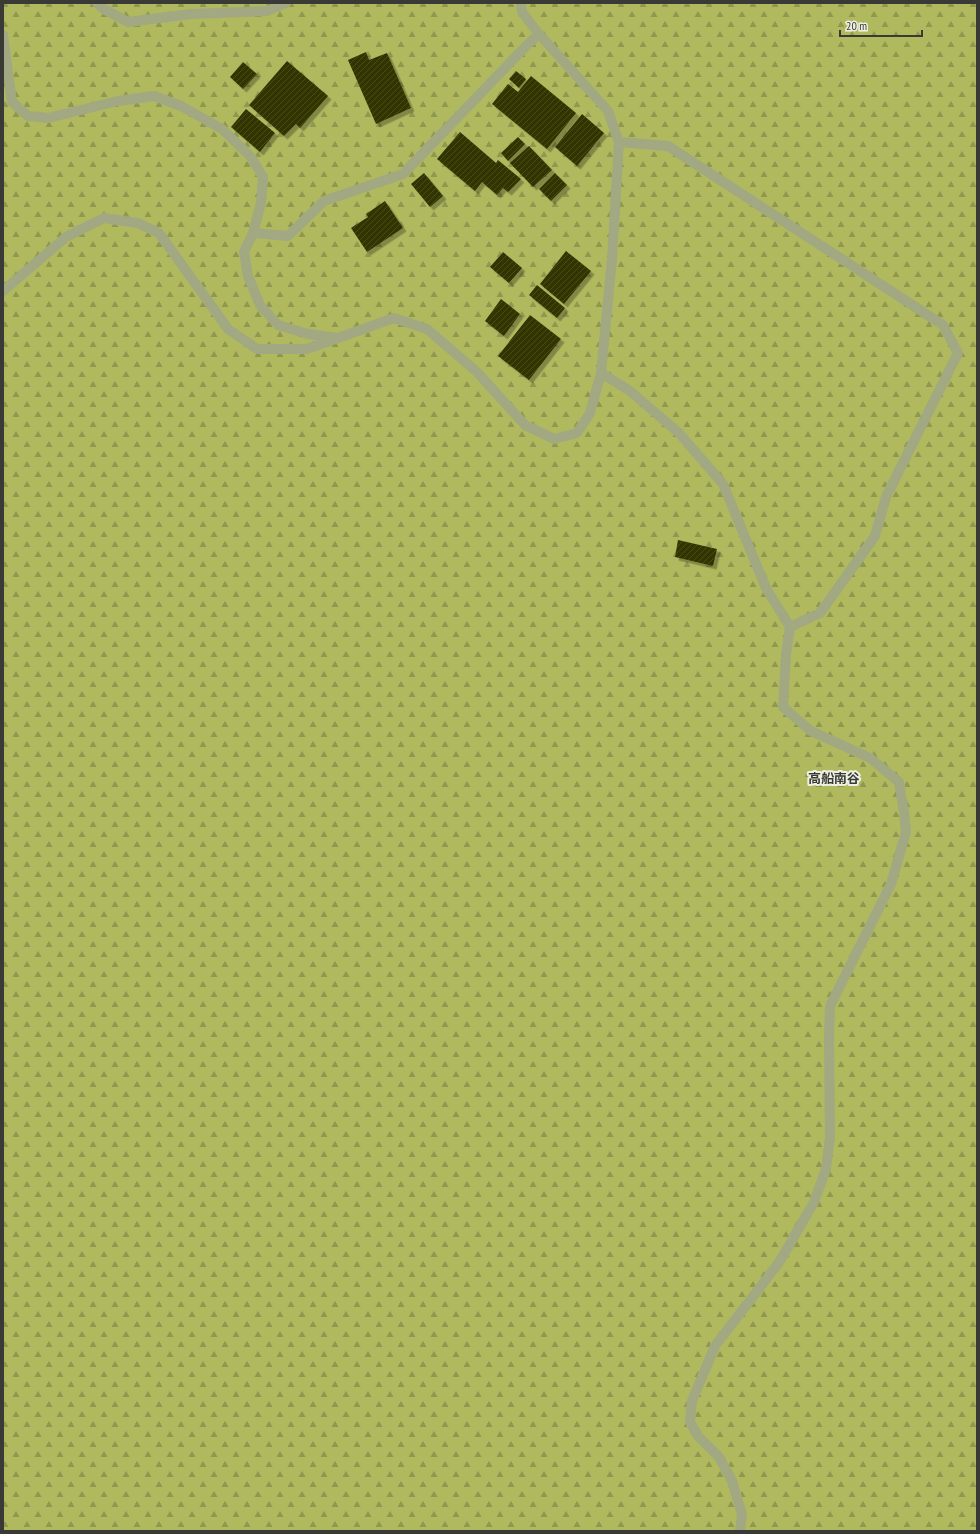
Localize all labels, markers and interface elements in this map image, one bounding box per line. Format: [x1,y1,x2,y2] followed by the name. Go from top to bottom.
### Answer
[840,12,922,38] scale bar
[846,18,867,33] text: 20 m
[808,770,860,787] district label: 高船南谷

